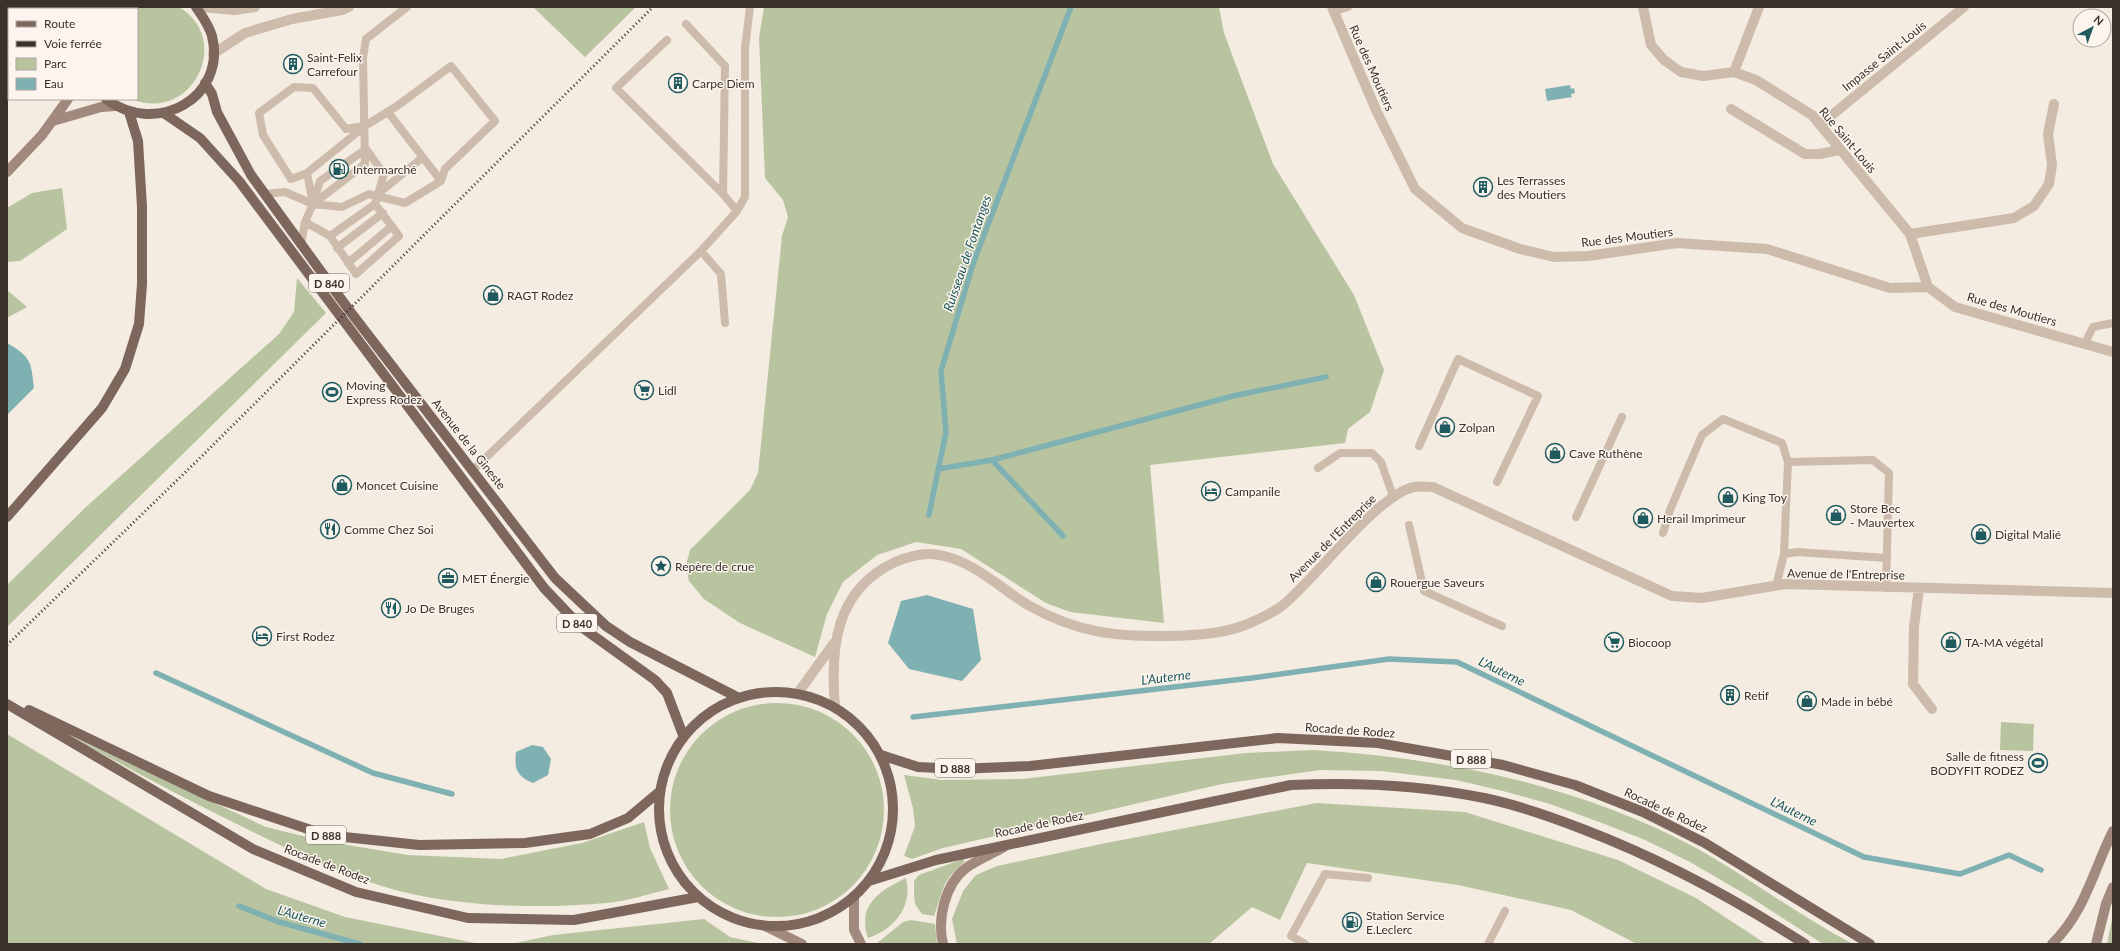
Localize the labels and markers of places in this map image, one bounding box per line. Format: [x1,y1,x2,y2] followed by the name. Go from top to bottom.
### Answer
[307,50,362,79] place label: Saint-Felix Carrefour
[282,53,304,75] building icon: Saint-Felix Carrefour
[667,72,689,94] building icon: Carpe Diem
[692,76,755,91] place label: Carpe Diem
[328,158,350,180] fuel station icon: Intermarché
[353,162,417,177] place label: Intermarché
[1497,173,1566,202] place label: Les Terrasses des Moutiers
[1472,176,1494,198] building icon: Les Terrasses des Moutiers
[482,284,504,306] shop icon: RAGT Rodez
[507,288,574,303] place label: RAGT Rodez
[346,378,423,407] place label: Moving Express Rodez
[633,379,655,401] supermarket icon: Lidl
[321,381,343,403] sports icon: Moving Express Rodez
[658,383,677,398] place label: Lidl
[1434,416,1456,438] shop icon: Zolpan
[1459,420,1495,435] place label: Zolpan
[1544,442,1566,464] shop icon: Cave Ruthène
[1569,446,1643,461] place label: Cave Ruthène
[331,474,353,496] shop icon: Moncet Cuisine
[356,478,438,493] place label: Moncet Cuisine
[1200,480,1222,502] hotel icon: Campanile
[1225,484,1280,499] place label: Campanile
[1717,486,1739,508] shop icon: King Toy
[1742,490,1788,505] place label: King Toy
[1850,501,1914,530] place label: Store Bec - Mauvertex
[1825,504,1847,526] shop icon: Store Bec - Mauvertex
[1632,507,1654,529] shop icon: Herail Imprimeur
[1657,511,1746,526] place label: Herail Imprimeur
[319,518,341,540] restaurant icon: Comme Chez Soi
[344,522,434,537] place label: Comme Chez Soi
[1970,523,1992,545] shop icon: Digital Malié
[1995,527,2061,542] place label: Digital Malié
[650,555,672,577] place icon: Repère de crue
[675,559,754,574] place label: Repère de crue
[437,567,459,589] office icon: MET Énergie
[462,571,529,586] place label: MET Énergie
[1365,571,1387,593] shop icon: Rouergue Saveurs
[1390,575,1484,590] place label: Rouergue Saveurs
[380,597,402,619] restaurant icon: Jo De Bruges
[405,601,475,616] place label: Jo De Bruges
[251,625,273,647] hotel icon: First Rodez
[276,629,336,644] place label: First Rodez
[1603,631,1625,653] supermarket icon: Biocoop
[1940,631,1962,653] shop icon: TA-MA végétal
[1628,635,1672,650] place label: Biocoop
[1965,635,2043,650] place label: TA-MA végétal
[1719,684,1741,706] building icon: Retif
[1744,688,1770,703] place label: Retif
[1796,690,1818,712] shop icon: Made in bébé
[1821,694,1893,709] place label: Made in bébé
[1930,749,2024,778] place label: Salle de fitness BODYFIT RODEZ
[2027,752,2049,774] sports icon: Salle de fitness BODYFIT RODEZ
[1366,908,1445,937] place label: Station Service E.Leclerc
[1341,911,1363,933] fuel station icon: Station Service E.Leclerc

